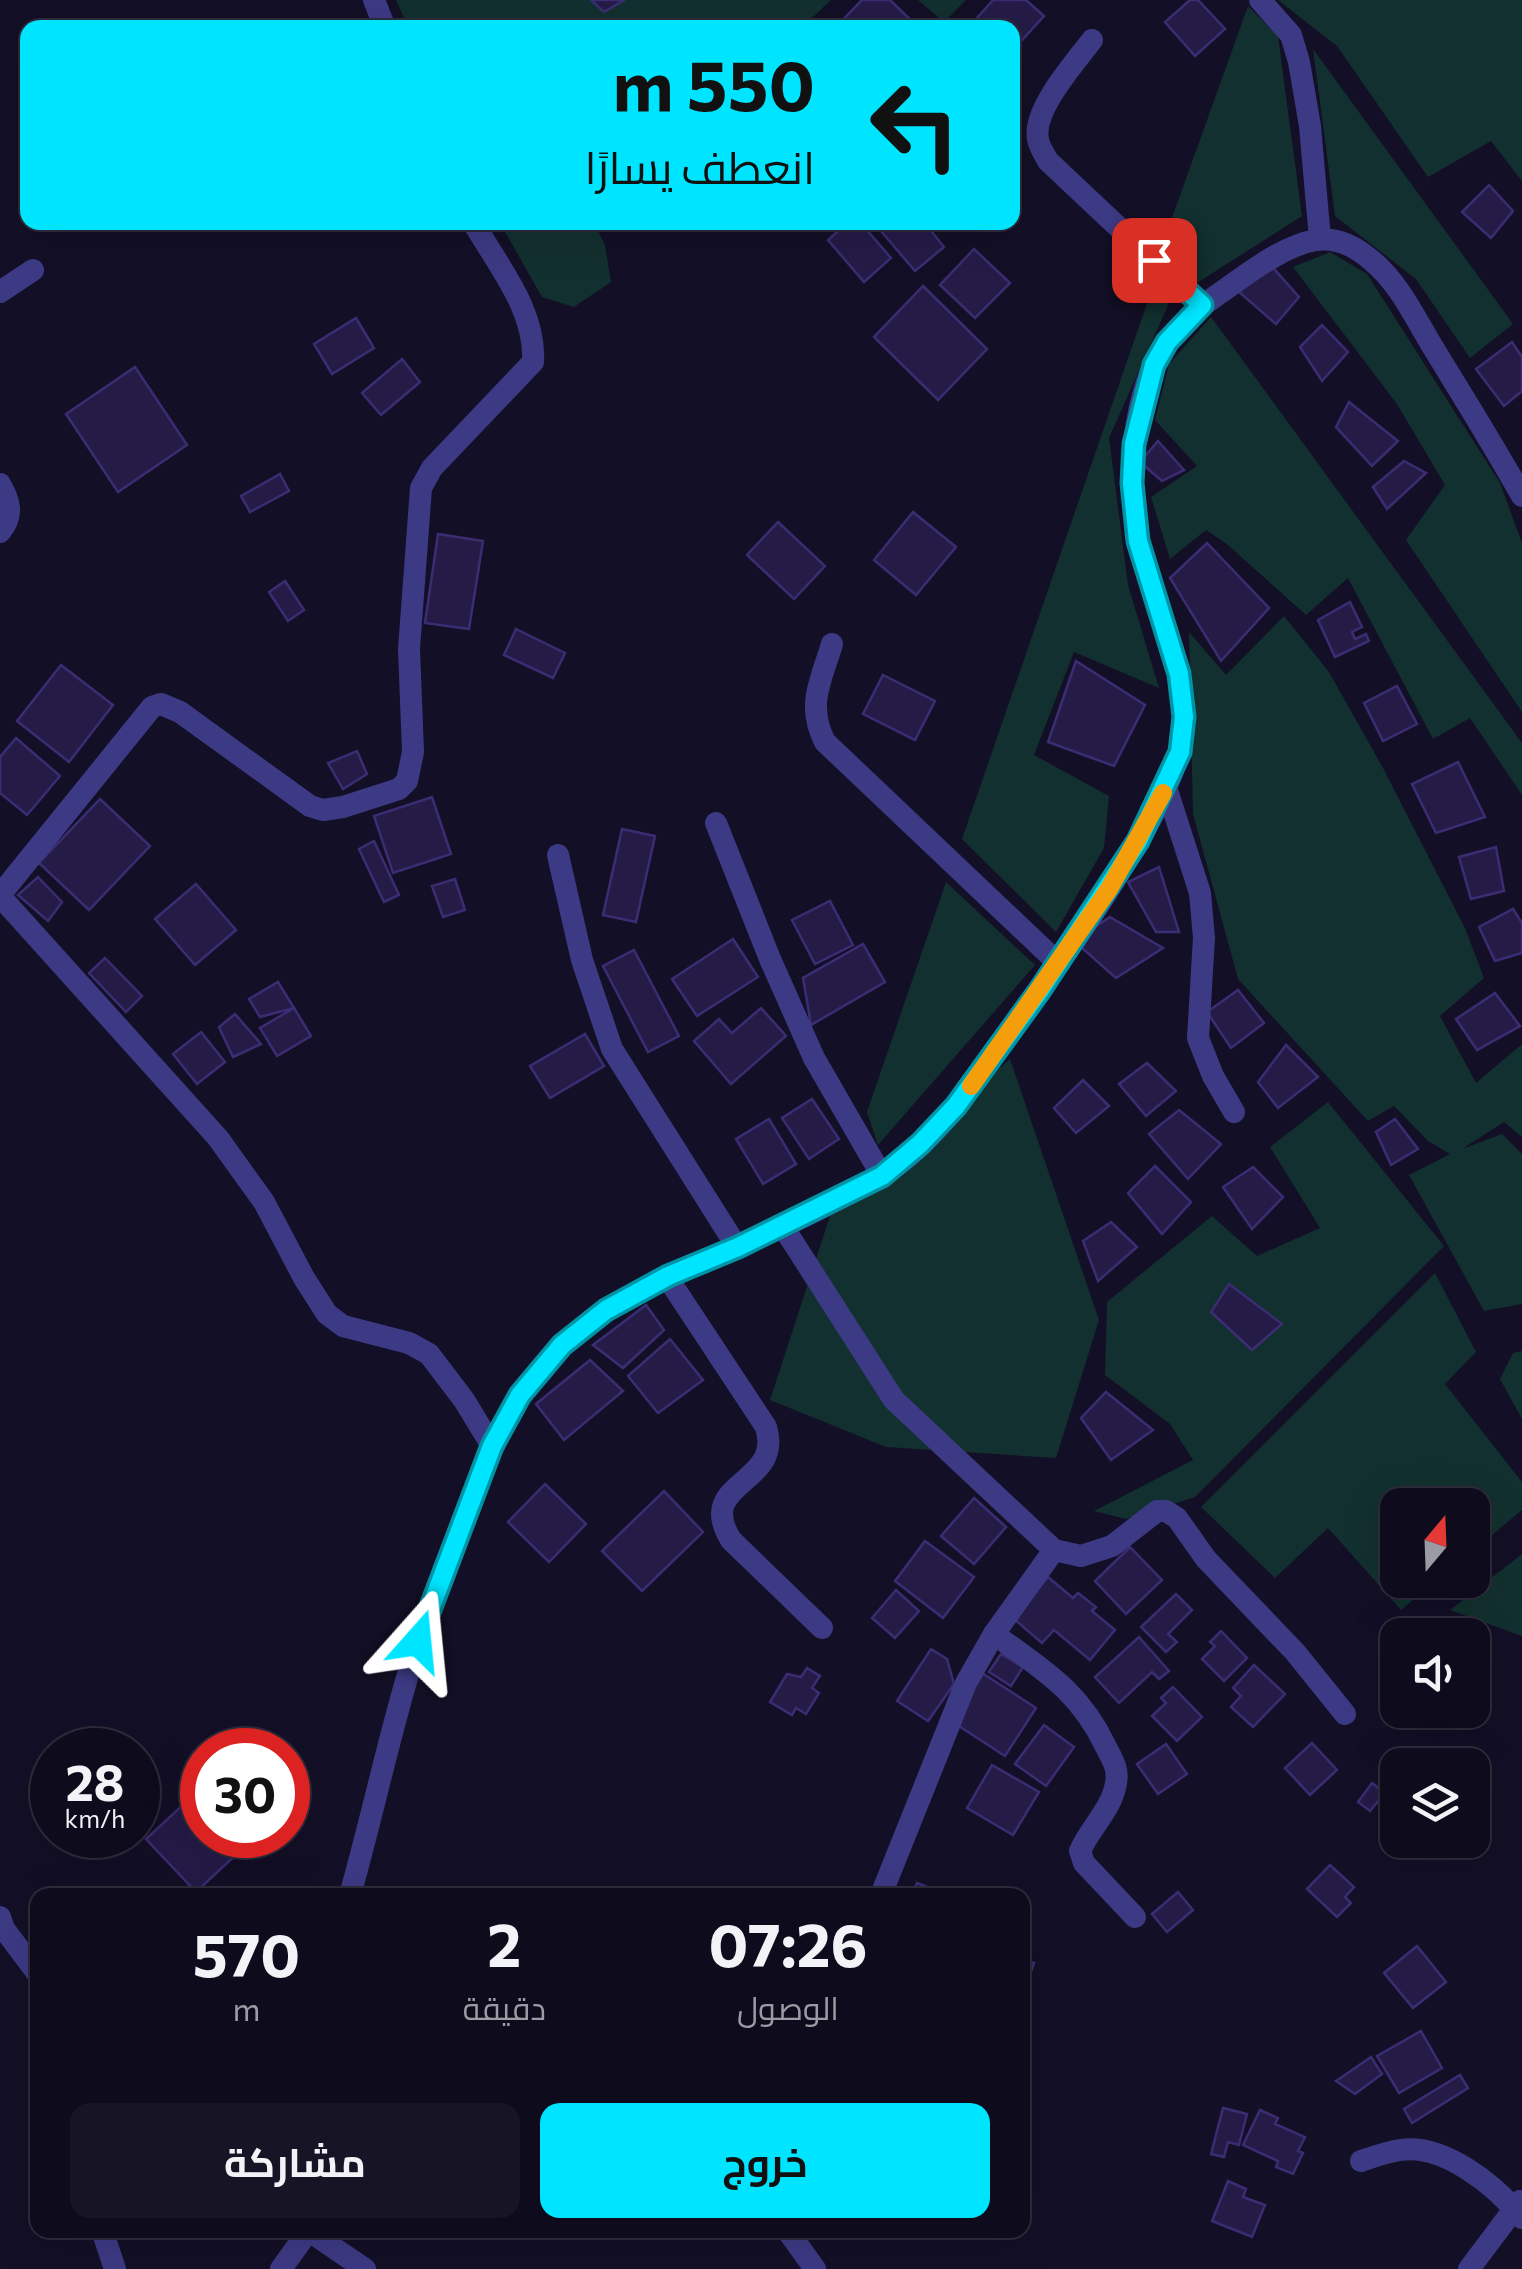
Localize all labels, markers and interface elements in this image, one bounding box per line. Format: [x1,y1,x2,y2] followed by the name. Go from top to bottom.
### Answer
[612,40,815,125] text: 550 m
[850,60,980,190] icon: left
[585,138,815,193] text: انعطف يسارًا
[1112,218,1197,303] pin
[1127,233,1182,288] icon: arrive
[1380,1488,1490,1598] north arrow
[1380,1488,1490,1858] map controls
[366,1589,470,1693] position arrow
[1380,1618,1490,1728] button: sound
[180,1728,310,1858] speed limit sign: 30
[1380,1748,1490,1858] button: layers
[65,1750,125,1811] text: 28
[65,1803,125,1833] text: km/h
[487,1906,521,1979] text: 2
[708,1906,867,1979] text: 07:26
[193,1916,300,1989] text: 570
[463,1987,546,2027] text: دقيقة
[737,1987,839,2027] text: الوصول
[232,1988,260,2028] text: m
[70,2103,520,2218] button: مشاركة
[540,2103,990,2218] button: خروج

